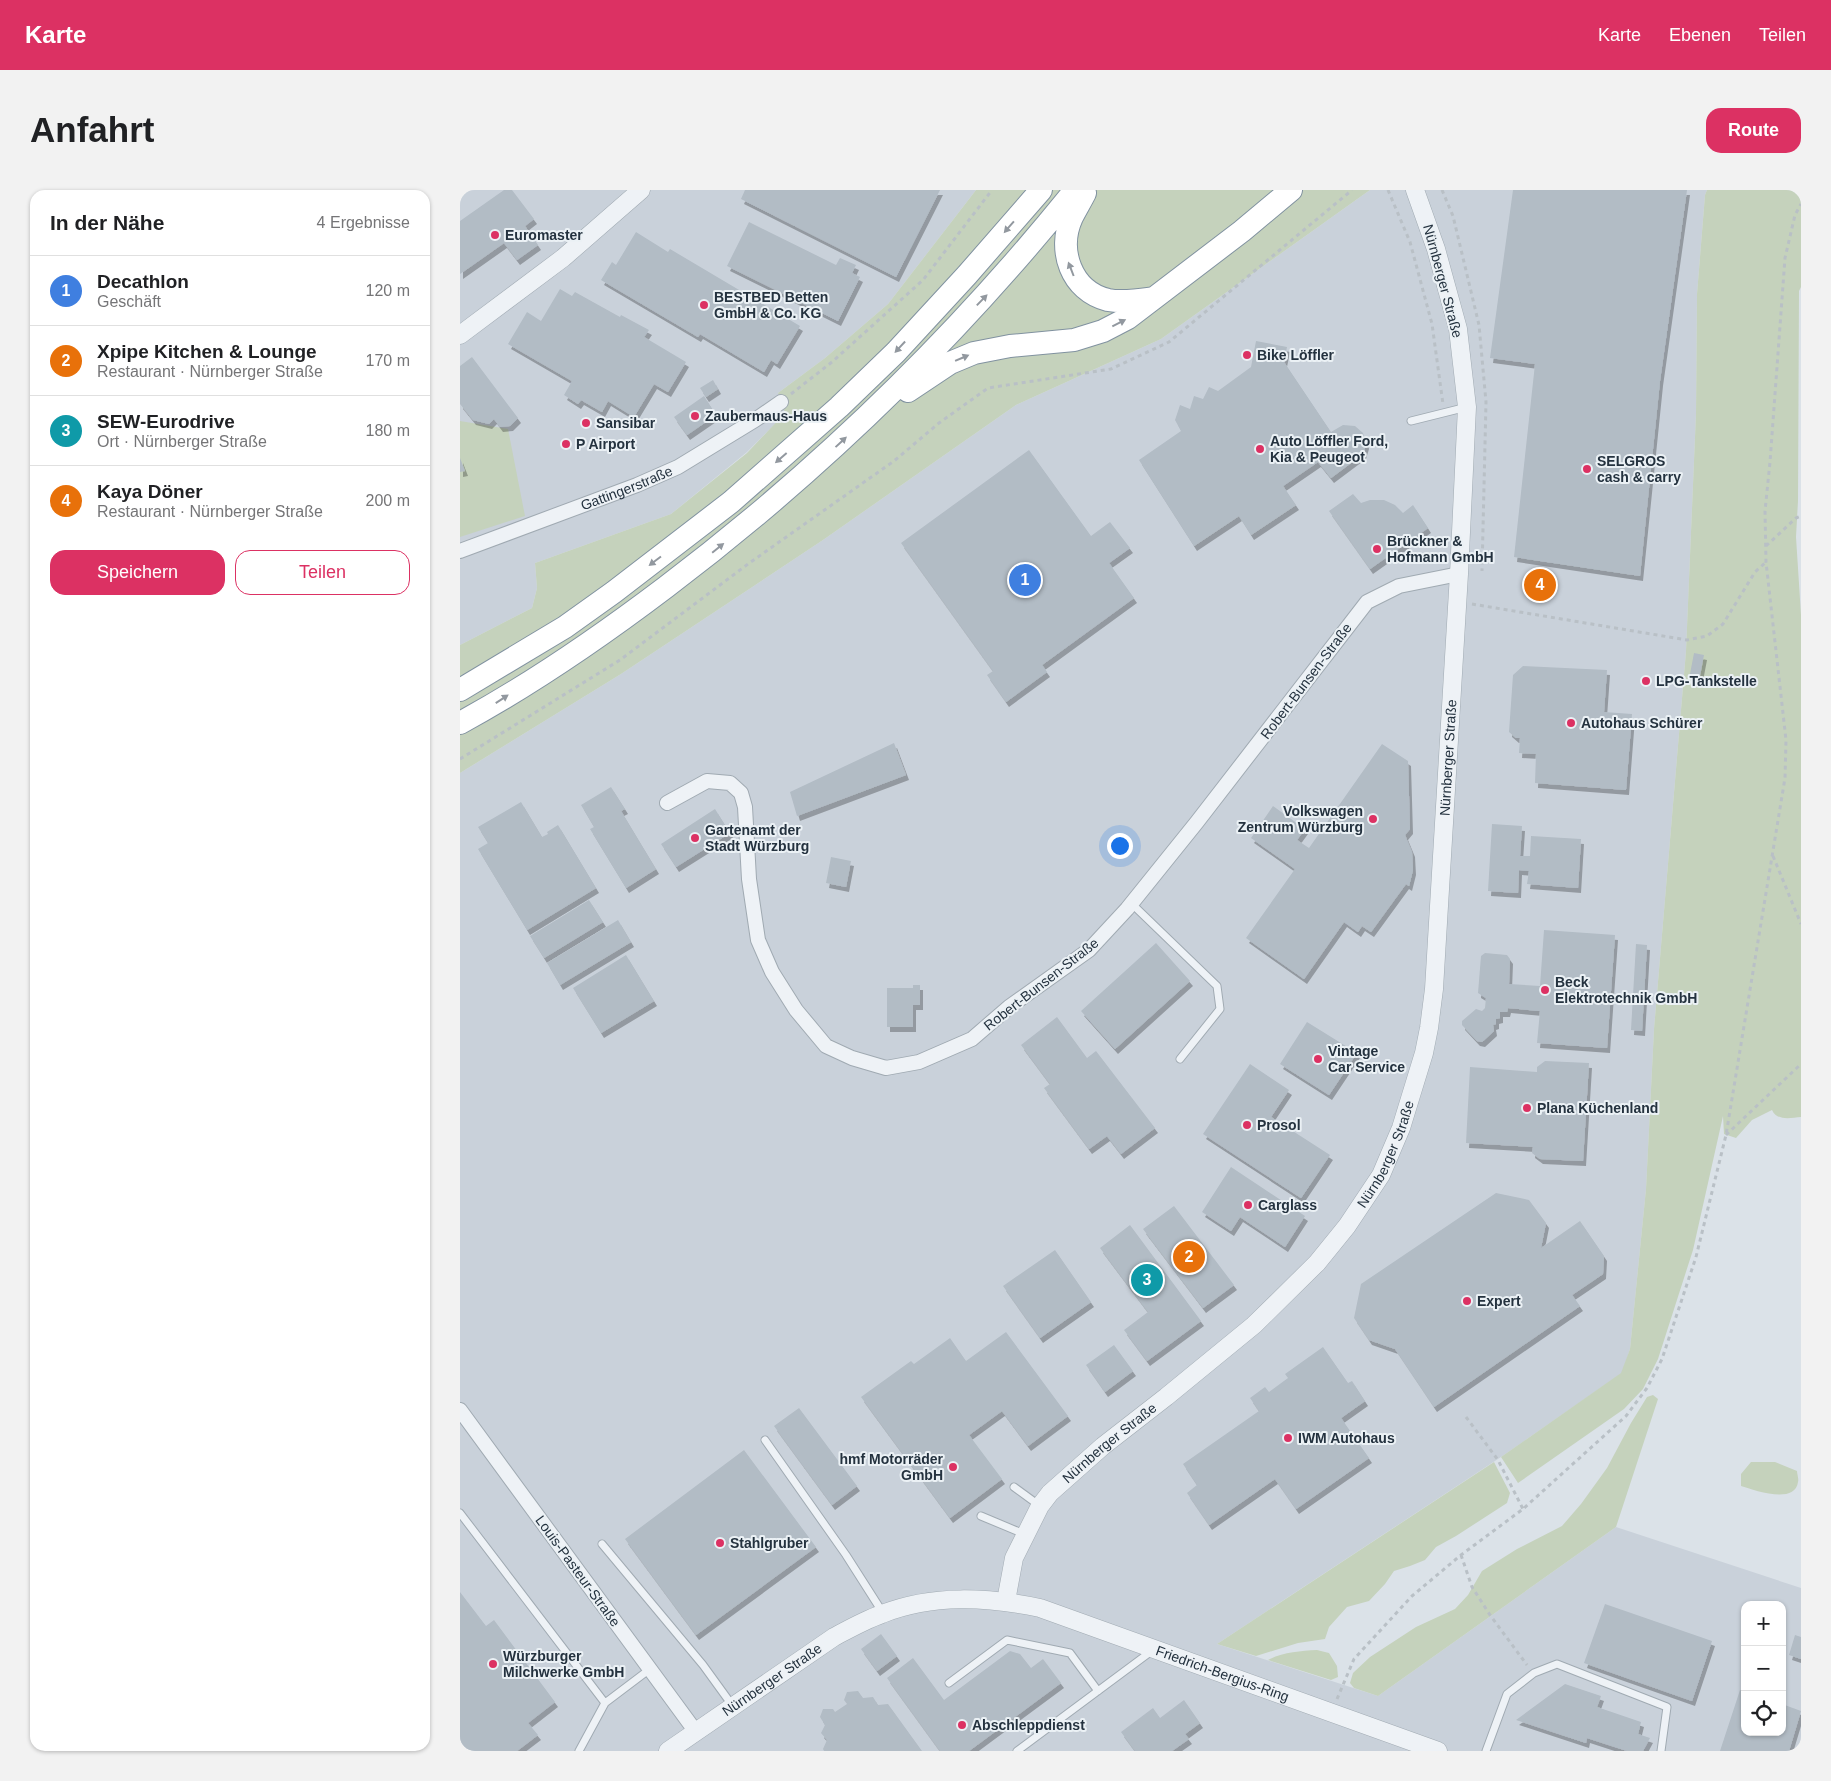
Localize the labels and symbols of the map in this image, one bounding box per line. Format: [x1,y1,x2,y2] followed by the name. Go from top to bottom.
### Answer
[1003,220,1014,233] one-way arrow
[1420,223,1466,340] street label: Nürnberger Straße
[505,227,583,243] place label: Euromaster
[489,229,501,241] marker: Euromaster
[1067,261,1074,276] one-way arrow
[714,289,828,321] place label: BESTBED Betten GmbH & Co. KG
[976,294,988,306] one-way arrow
[698,299,710,311] marker: BESTBED Betten GmbH & Co. KG
[1112,319,1126,327] one-way arrow
[894,341,906,353] one-way arrow
[1257,347,1335,363] place label: Bike Löffler
[1241,349,1253,361] marker: Bike Löffler
[955,353,969,361] one-way arrow
[705,408,827,424] place label: Zaubermaus-Haus
[689,410,701,422] marker: Zaubermaus-Haus
[596,415,656,431] place label: Sansibar
[580,417,592,429] marker: Sansibar
[1270,433,1388,465] place label: Auto Löffler Ford, Kia & Peugeot
[576,436,635,452] place label: P Airport
[835,436,847,447] one-way arrow
[560,438,572,450] marker: P Airport
[1254,443,1266,455] marker: Auto Löffler Ford, Kia & Peugeot
[775,452,787,464] one-way arrow
[1597,453,1681,485] place label: SELGROS cash & carry
[578,462,675,513] street label: Gattingerstraße
[1581,463,1593,475] marker: SELGROS cash & carry
[1387,533,1494,565] place label: Brückner & Hofmann GmbH
[711,542,724,553] one-way arrow
[1371,543,1383,555] marker: Brückner & Hofmann GmbH
[649,555,662,566] one-way arrow
[1009,561,1041,599] pin: 1
[1524,566,1556,604] pin: 4
[1257,620,1355,742] street label: Robert-Bunsen-Straße
[1656,673,1757,689] place label: LPG-Tankstelle
[1640,675,1652,687] marker: LPG-Tankstelle
[496,694,509,704] one-way arrow
[1436,699,1459,817] street label: Nürnberger Straße
[1581,715,1703,731] place label: Autohaus Schürer
[1565,717,1577,729] marker: Autohaus Schürer
[1238,803,1363,835] place label: Volkswagen Zentrum Würzburg
[1367,813,1379,825] marker: Volkswagen Zentrum Würzburg
[705,822,809,854] place label: Gartenamt der Stadt Würzburg
[689,832,701,844] marker: Gartenamt der Stadt Würzburg
[1107,833,1133,859] your location
[981,934,1102,1034] street label: Robert-Bunsen-Straße
[1555,974,1697,1006] place label: Beck Elektrotechnik GmbH
[1539,984,1551,996] marker: Beck Elektrotechnik GmbH
[1328,1043,1405,1075] place label: Vintage Car Service
[1312,1053,1324,1065] marker: Vintage Car Service
[1354,1098,1417,1211] street label: Nürnberger Straße
[1537,1100,1658,1116] place label: Plana Küchenland
[1521,1102,1533,1114] marker: Plana Küchenland
[1257,1117,1301,1133] place label: Prosol
[1241,1119,1253,1131] marker: Prosol
[1258,1197,1317,1213] place label: Carglass
[1242,1199,1254,1211] marker: Carglass
[1173,1238,1205,1276] pin: 2
[1131,1261,1163,1299] pin: 3
[1477,1293,1521,1309] place label: Expert
[1461,1295,1473,1307] marker: Expert
[1059,1399,1160,1486] street label: Nürnberger Straße
[1298,1430,1395,1446] place label: IWM Autohaus
[1282,1432,1294,1444] marker: IWM Autohaus
[840,1451,944,1483] place label: hmf Motorräder GmbH
[947,1461,959,1473] marker: hmf Motorräder GmbH
[532,1512,624,1630] street label: Louis-Pasteur-Straße
[730,1535,809,1551] place label: Stahlgruber
[714,1537,726,1549] marker: Stahlgruber
[719,1640,825,1719] street label: Nürnberger Straße
[1154,1642,1291,1705] street label: Friedrich-Bergius-Ring
[503,1648,624,1680] place label: Würzburger Milchwerke GmbH
[487,1658,499,1670] marker: Würzburger Milchwerke GmbH
[972,1717,1085,1733] place label: Abschleppdienst
[956,1719,968,1731] marker: Abschleppdienst

